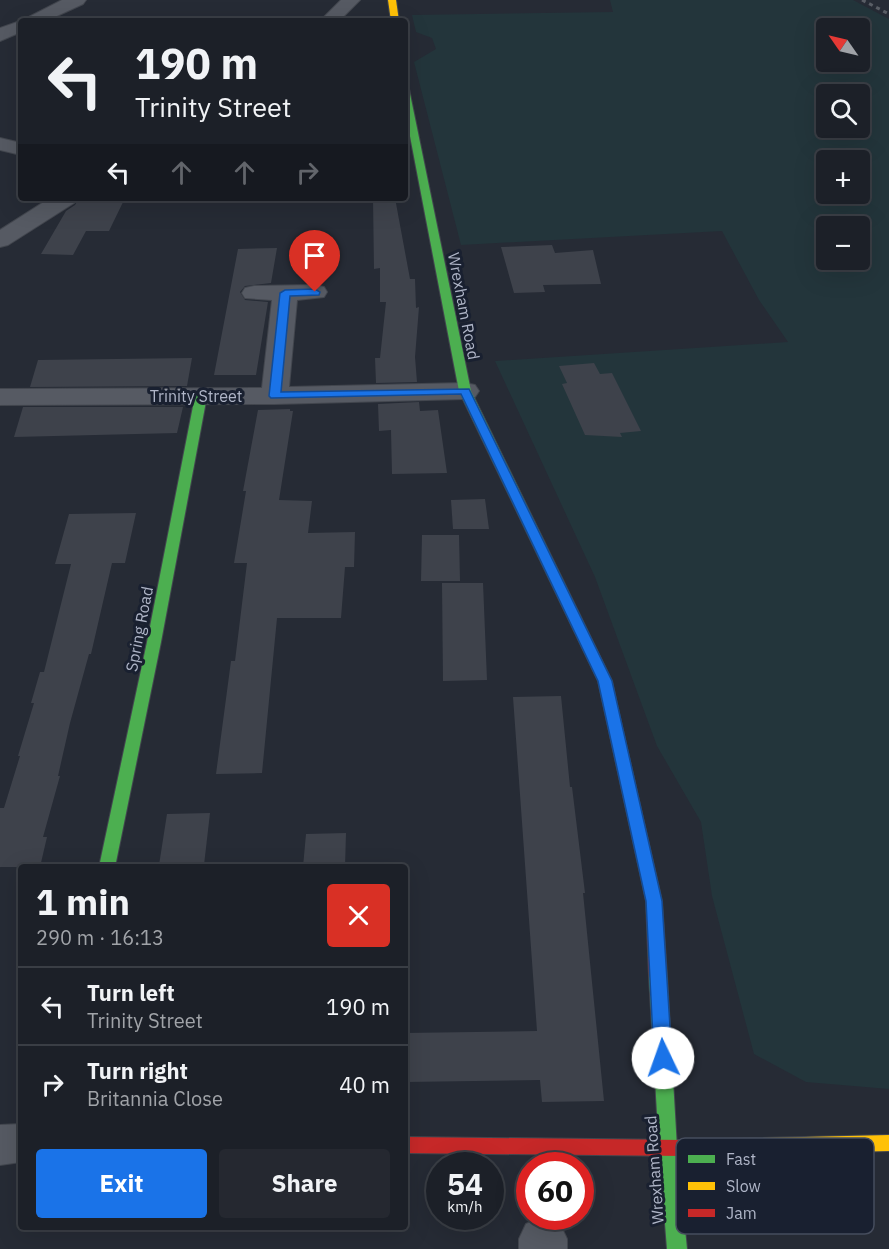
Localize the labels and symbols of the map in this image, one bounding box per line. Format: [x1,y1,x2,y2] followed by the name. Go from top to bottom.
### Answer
[816,18,870,72] north arrow
[289,230,340,292] pin
[444,251,484,361] street label: Wrexham Road
[150,386,242,406] street label: Trinity Street
[121,585,157,673] street label: Spring Road
[631,1026,695,1090] position arrow
[640,1115,668,1225] street label: Wrexham Road
[676,1138,874,1234] legend
[726,1149,756,1169] text: Fast
[516,1152,594,1230] speed limit sign: 60
[726,1176,761,1196] text: Slow
[726,1203,757,1223] text: Jam

